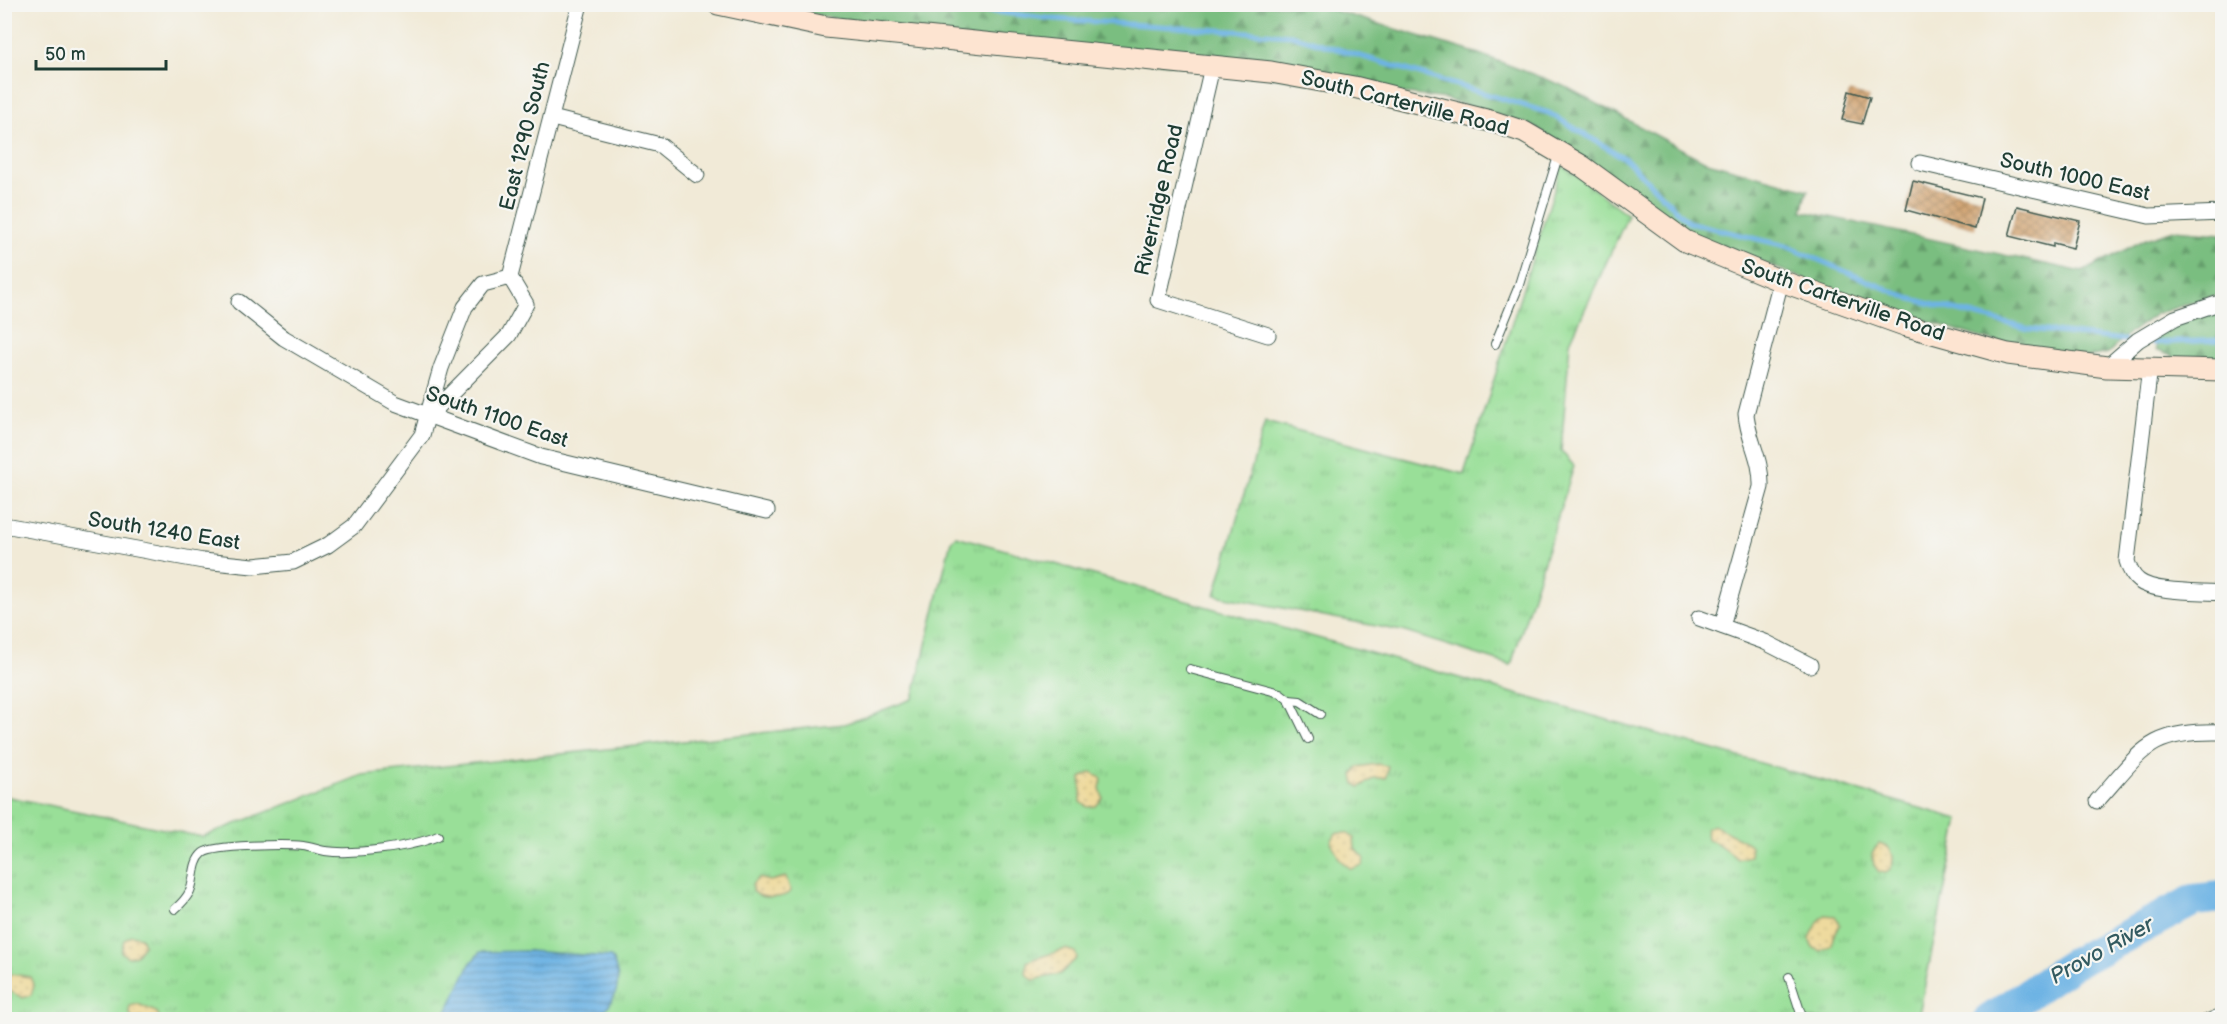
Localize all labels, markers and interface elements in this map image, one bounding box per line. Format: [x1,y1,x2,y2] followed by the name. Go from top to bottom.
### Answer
[36,33,166,71] scale bar
[45,44,86,65] text: 50 m
[494,59,556,213] street label: East 1290 South
[1298,65,1512,141] street label: South Carterville Road
[1129,122,1189,278] street label: Riverridge Road
[1998,148,2153,207] street label: South 1000 East
[1738,253,1948,347] street label: South Carterville Road
[422,381,572,453] street label: South 1100 East
[86,507,242,555] street label: South 1240 East
[2045,910,2160,991] water label: Provo River

